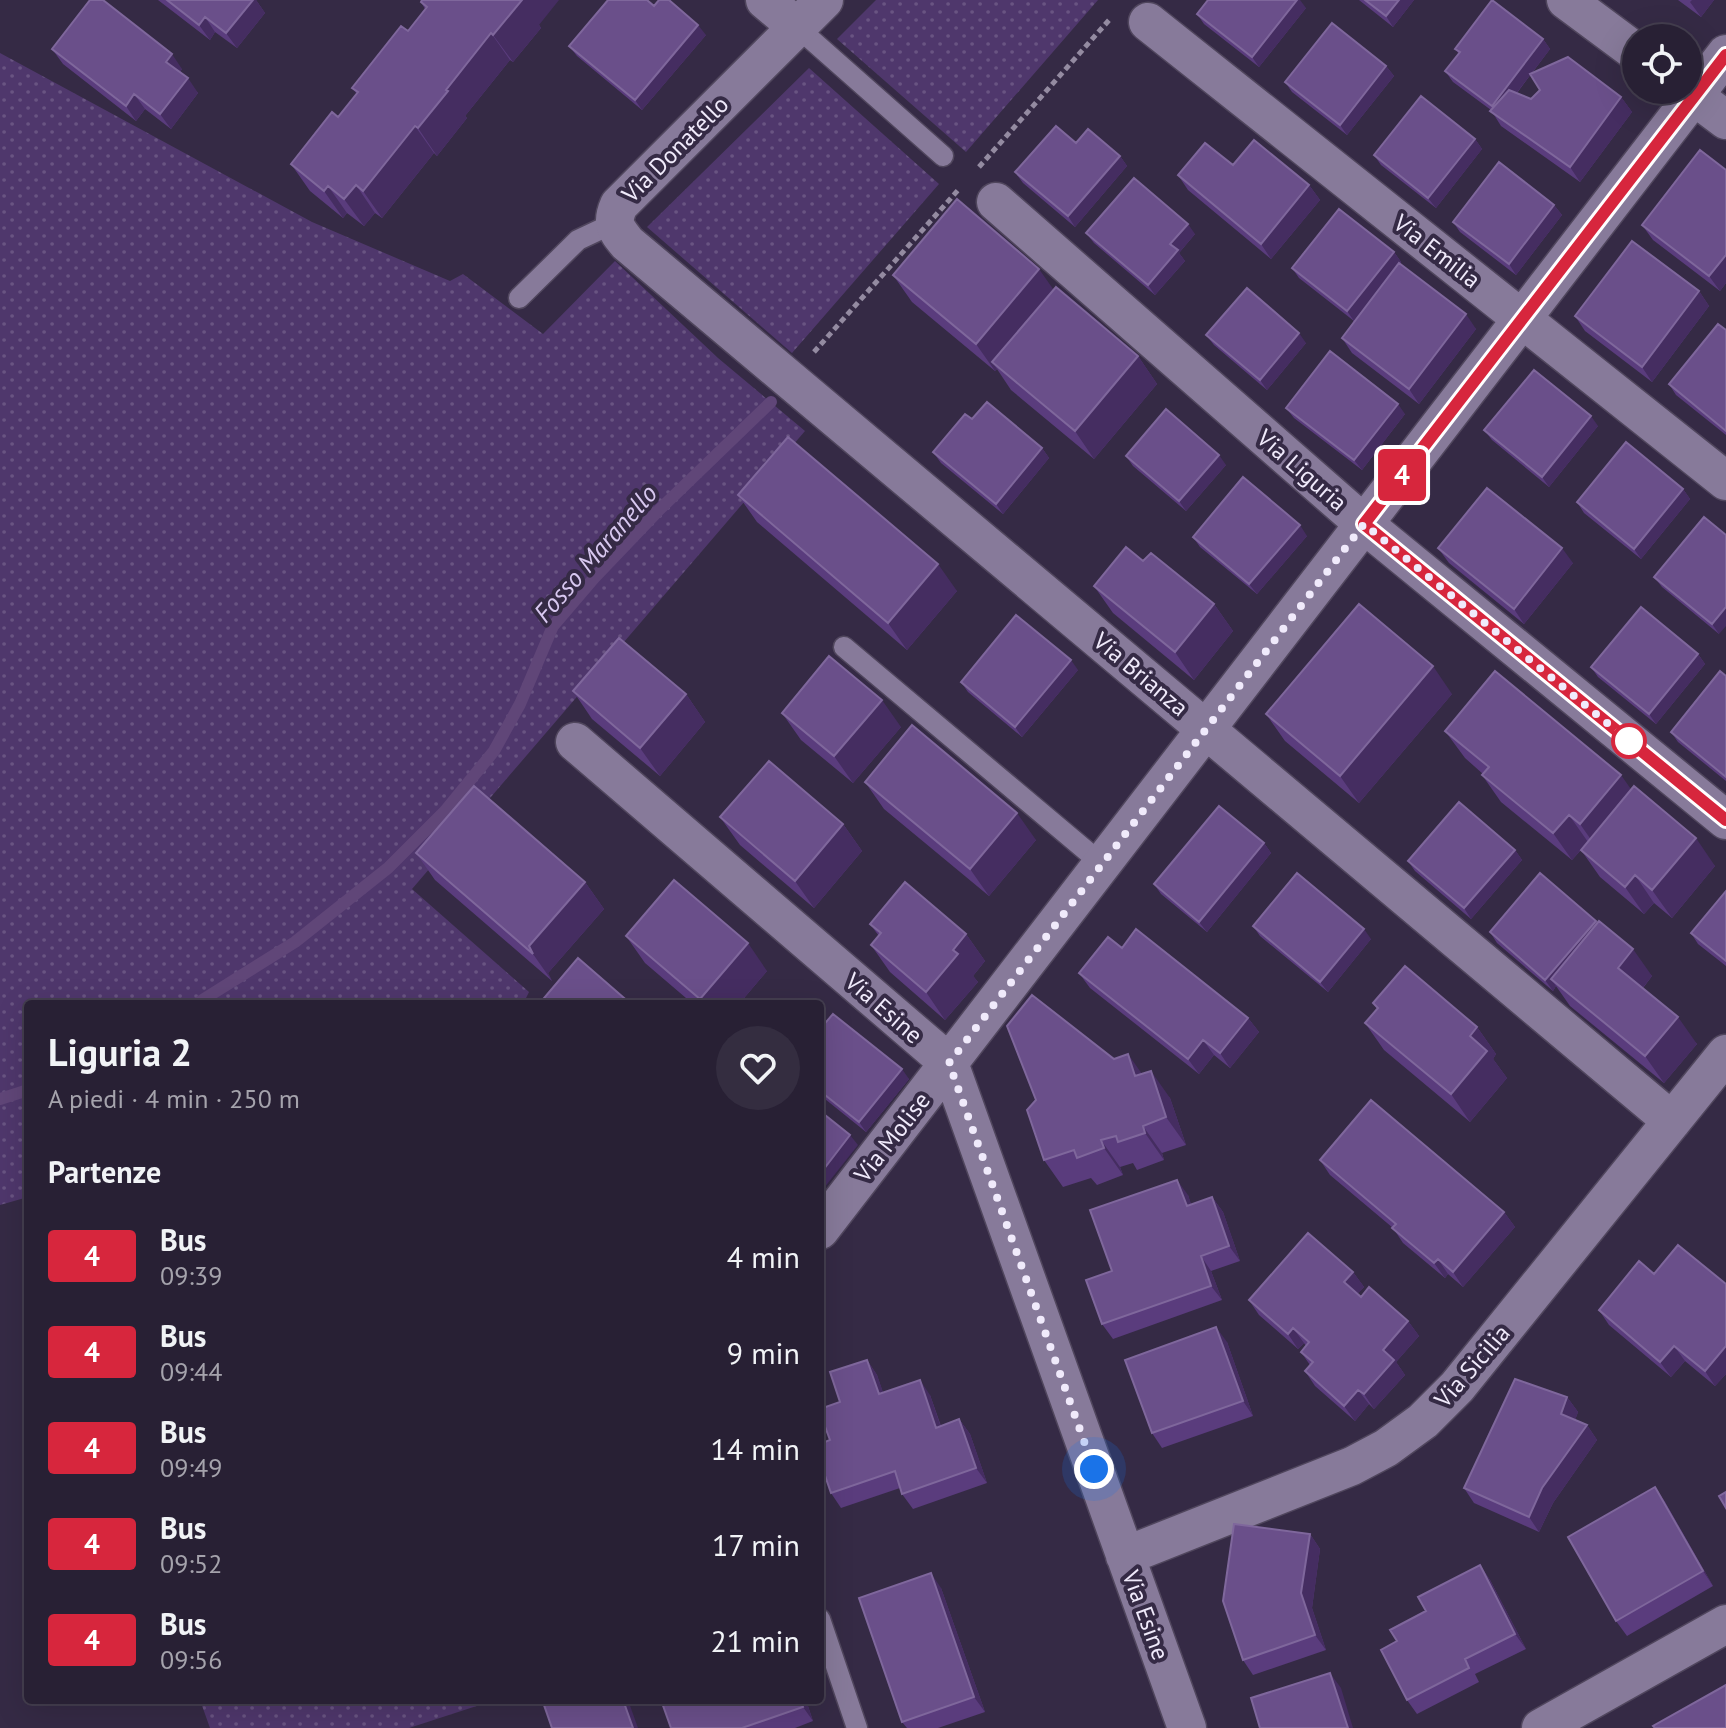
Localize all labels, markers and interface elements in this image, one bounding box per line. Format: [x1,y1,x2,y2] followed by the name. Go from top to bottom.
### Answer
[1622,24,1702,104] map controls
[1622,24,1702,104] button: locate
[614,89,735,210] street label: Via Donatello
[1386,207,1487,295] street label: Via Emilia
[1250,422,1354,518] street label: Via Liguria
[1376,449,1428,501] line badge: 4
[1394,456,1410,493] text: 4
[526,477,664,629] water label: Fosso Maranello
[1086,625,1195,723] street label: Via Brianza
[1612,724,1646,758] unlabelled marker
[838,965,929,1050] street label: Via Esine
[716,1026,800,1110] button: heart
[48,1027,192,1076] text: Liguria 2
[48,1082,300,1115] text: A piedi · 4 min · 250 m
[847,1086,937,1189] street label: Via Molise
[48,1152,161,1191] text: Partenze
[160,1220,207,1259] text: Bus
[84,1237,100,1274] text: 4
[727,1237,800,1276] text: 4 min
[160,1259,222,1292] text: 09:39
[160,1316,207,1355] text: Bus
[1427,1318,1517,1415] street label: Via Sicilia
[84,1333,100,1370] text: 4
[727,1333,800,1372] text: 9 min
[160,1355,222,1388] text: 09:44
[160,1412,207,1451] text: Bus
[84,1429,100,1466] text: 4
[710,1429,800,1468] text: 14 min
[1074,1449,1114,1489] your location
[160,1451,222,1484] text: 09:49
[160,1508,207,1547] text: Bus
[84,1525,100,1562] text: 4
[712,1525,800,1564] text: 17 min
[160,1547,222,1580] text: 09:52
[1115,1565,1176,1664] street label: Via Esine
[160,1604,207,1643] text: Bus
[84,1621,100,1658] text: 4
[710,1621,800,1660] text: 21 min
[160,1643,222,1676] text: 09:56

